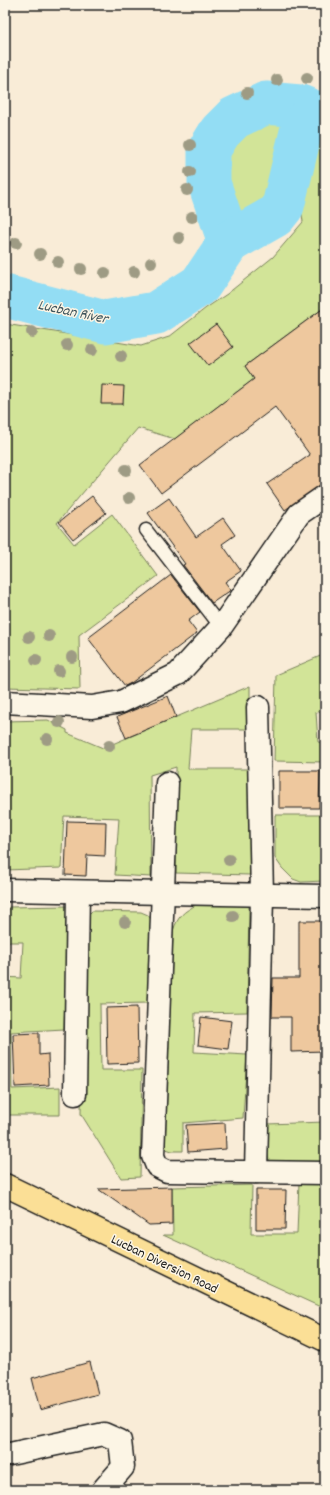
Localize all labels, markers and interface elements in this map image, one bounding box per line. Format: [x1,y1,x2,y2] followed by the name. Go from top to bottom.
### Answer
[36,295,111,331] water label: Lucban River
[107,1230,221,1299] street label: Lucban Diversion Road

